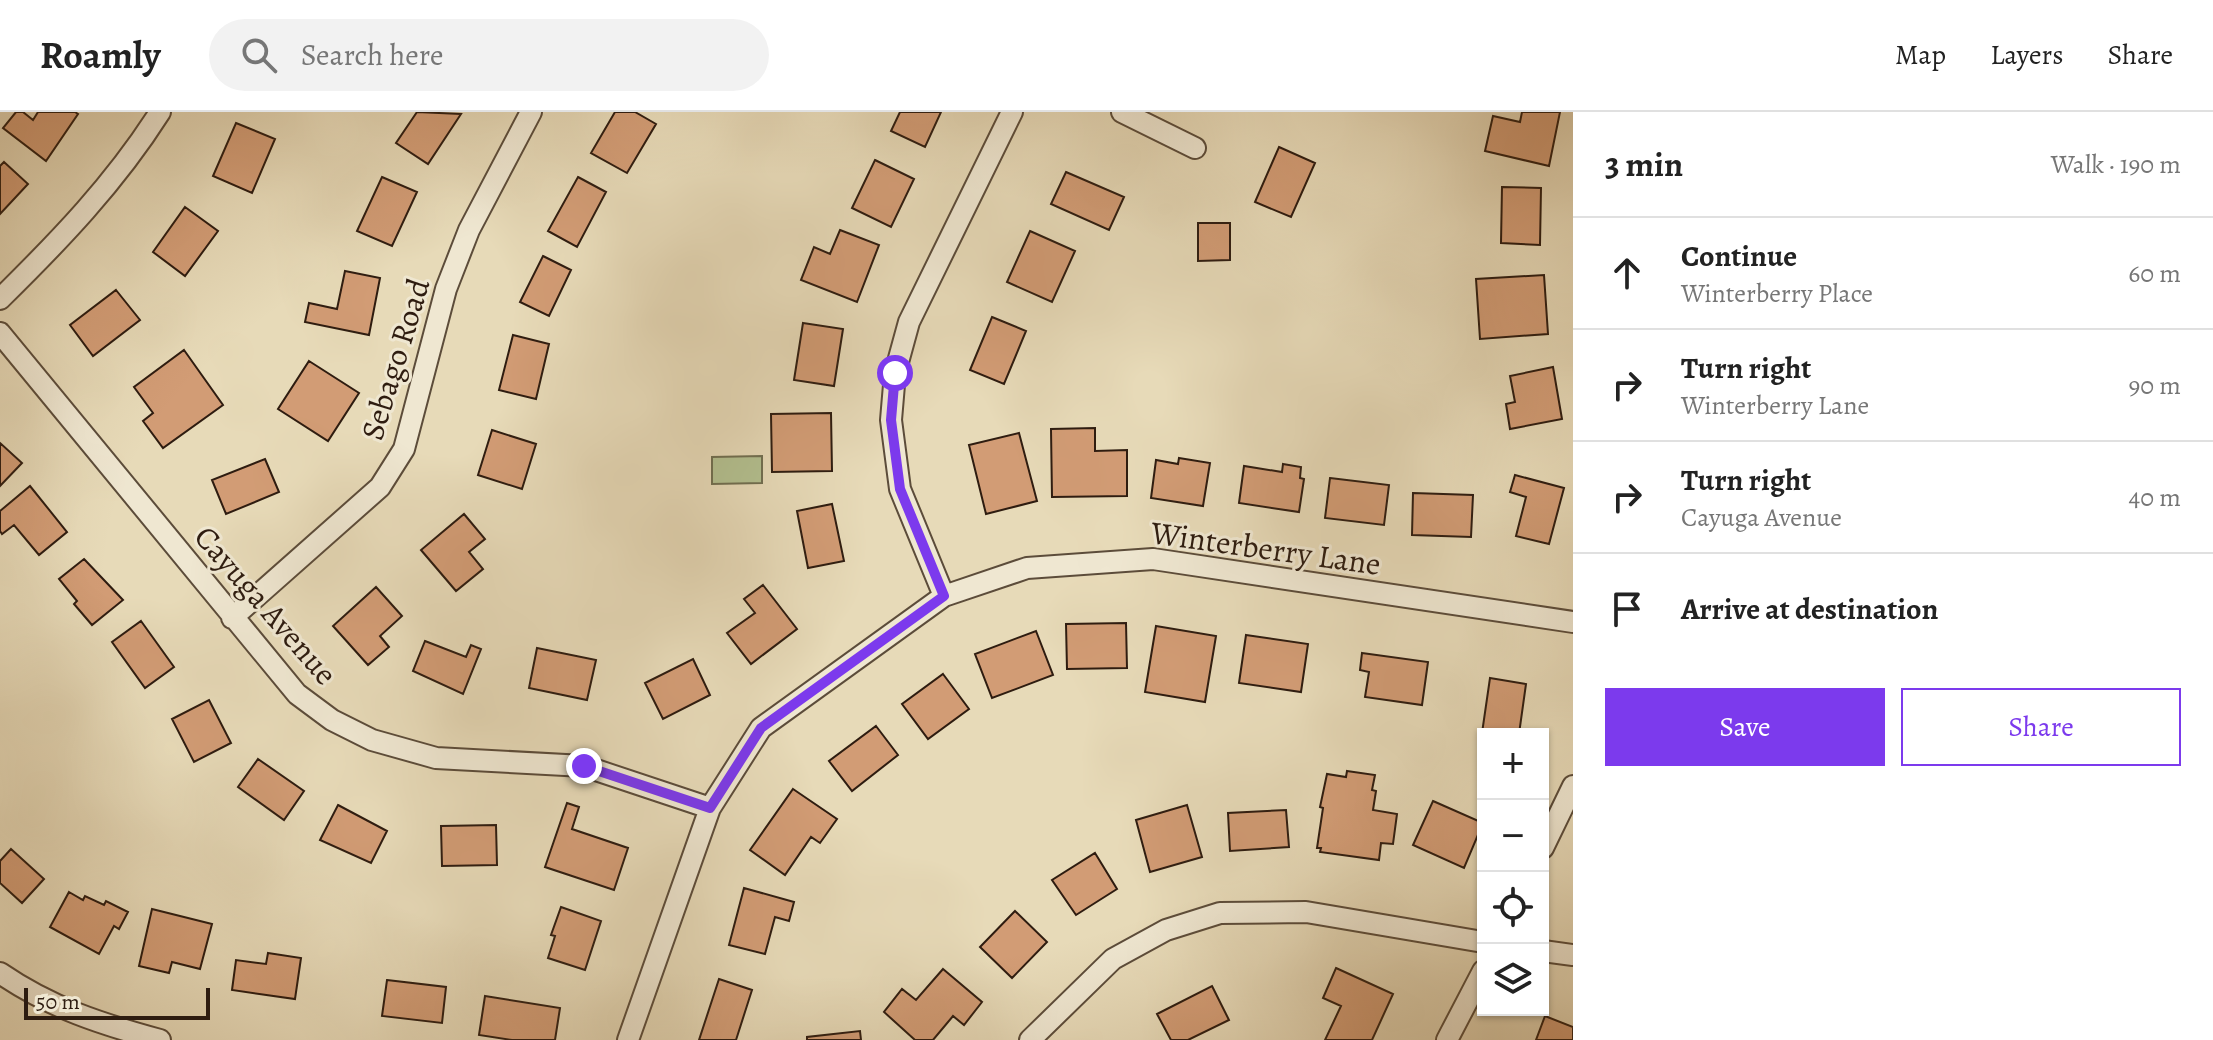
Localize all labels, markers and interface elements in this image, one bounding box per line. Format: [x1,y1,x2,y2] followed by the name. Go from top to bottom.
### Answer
[209,19,769,91] search box
[40,29,161,81] text: Roamly
[237,33,281,77] icon: search
[301,35,443,75] text: Search here
[1895,36,1946,74] text: Map
[1990,36,2063,74] text: Layers
[2107,36,2173,74] text: Share
[1605,141,1683,188] text: 3 min
[2051,147,2181,182] text: Walk · 190 m
[1681,236,1797,276] text: Continue
[1605,251,1649,295] icon: ahead
[2128,256,2181,291] text: 60 m
[350,272,441,445] street label: Sebago Road
[1681,276,1873,311] text: Winterberry Place
[1681,348,1811,388] text: Turn right
[877,355,913,391] route start
[1605,363,1649,407] icon: right
[2129,368,2181,403] text: 90 m
[1681,388,1869,423] text: Winterberry Lane
[1681,460,1811,500] text: Turn right
[1605,475,1649,519] icon: right
[2129,480,2181,515] text: 40 m
[1681,500,1842,535] text: Cayuga Avenue
[1147,510,1384,586] street label: Winterberry Lane
[184,516,348,694] street label: Cayuga Avenue
[1605,587,1649,631] icon: arrive
[1681,589,1938,629] text: Arrive at destination
[1605,688,1885,766] button: Save
[1901,688,2181,766] button: Share
[1477,728,1549,1016] map controls
[1477,728,1549,800] button: +
[566,748,602,784] route end
[1477,800,1549,872] button: −
[1477,872,1549,944] button: locate
[1477,944,1549,1016] button: layers
[24,984,210,1020] scale bar
[36,987,80,1017] text: 50 m

